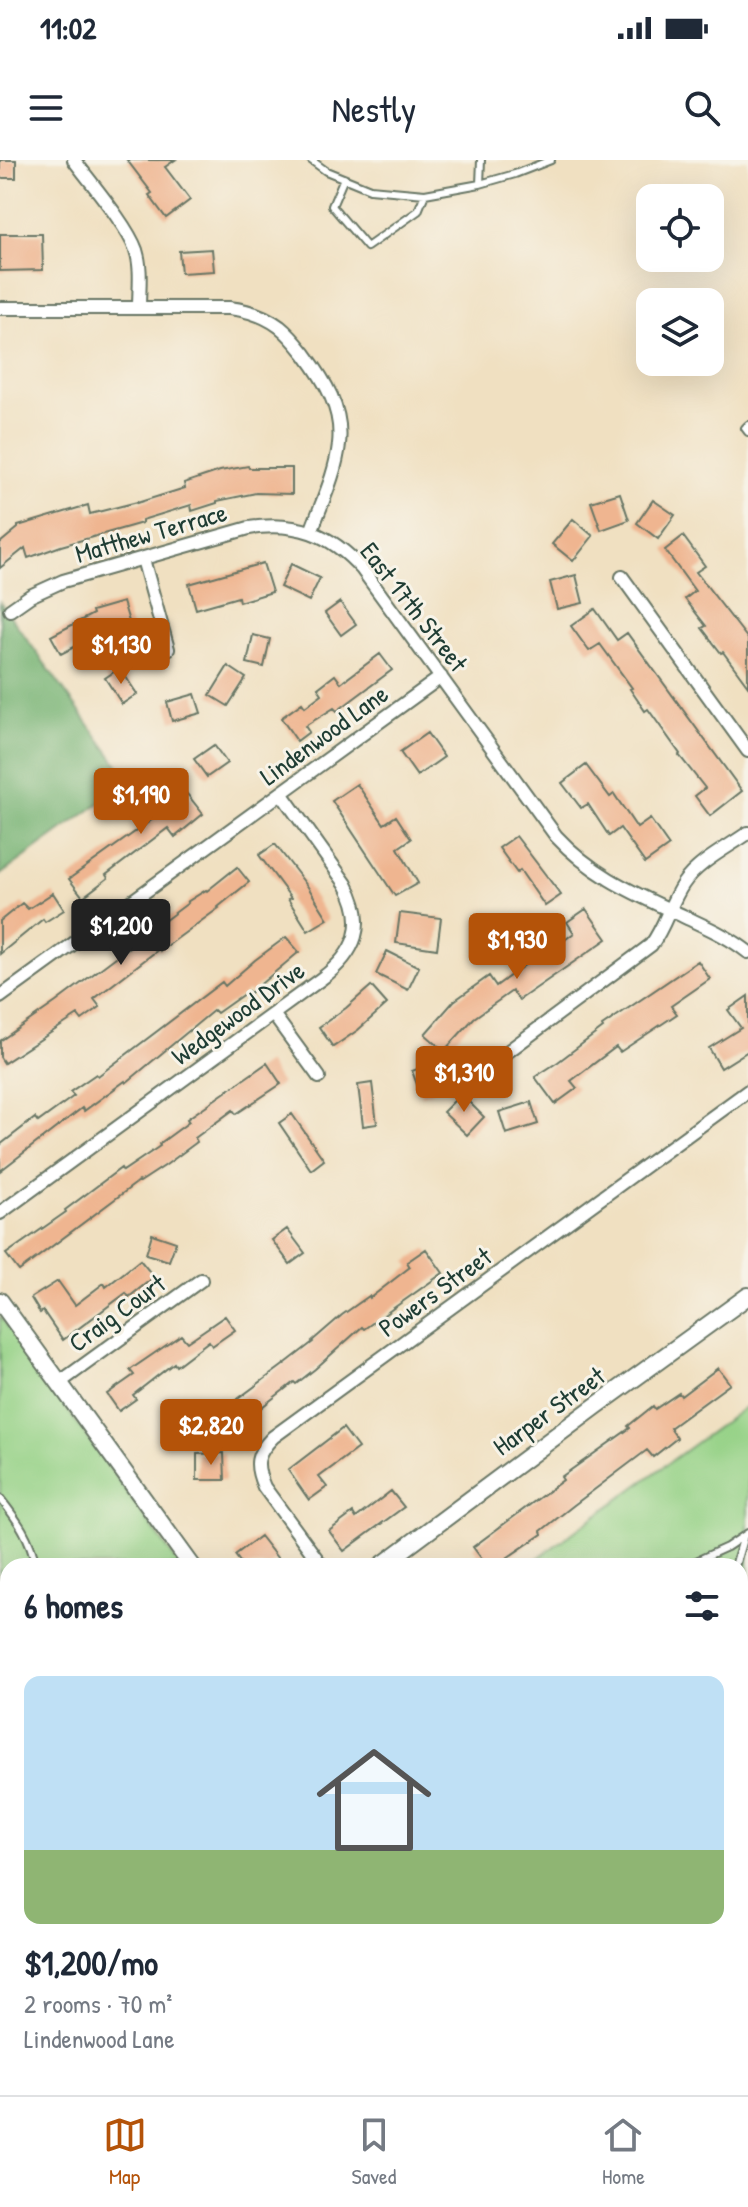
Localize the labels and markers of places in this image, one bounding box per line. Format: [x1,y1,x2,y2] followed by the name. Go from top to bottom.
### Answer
[56,618,186,686] pin: $1,130
[76,768,206,836] pin: $1,190
[56,899,186,967] pin: $1,200
[452,913,582,981] pin: $1,930
[399,1046,529,1114] pin: $1,310
[146,1399,276,1467] pin: $2,820

